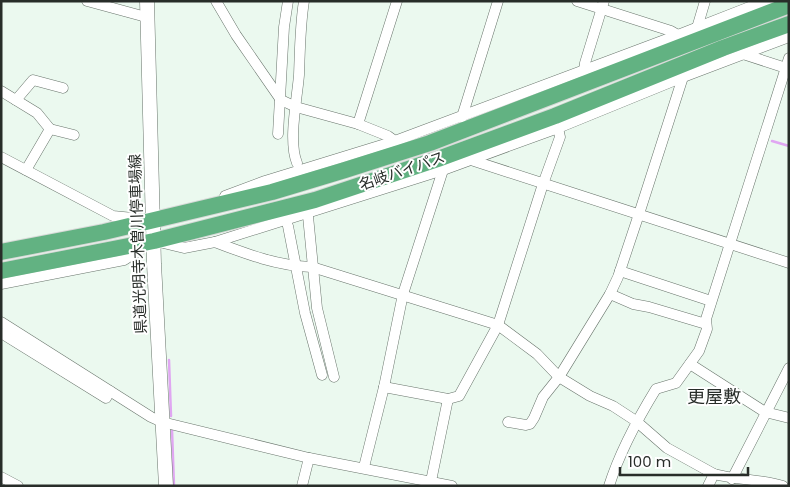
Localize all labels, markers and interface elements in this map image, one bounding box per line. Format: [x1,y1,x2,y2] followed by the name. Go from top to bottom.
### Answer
[356,146,448,195] street label: 名岐バイパス
[124,154,151,334] street label: 県道光明寺木曽川停車場線
[687,384,741,409] district label: 更屋敷
[620,444,748,476] scale bar
[628,451,671,472] text: 100 m

